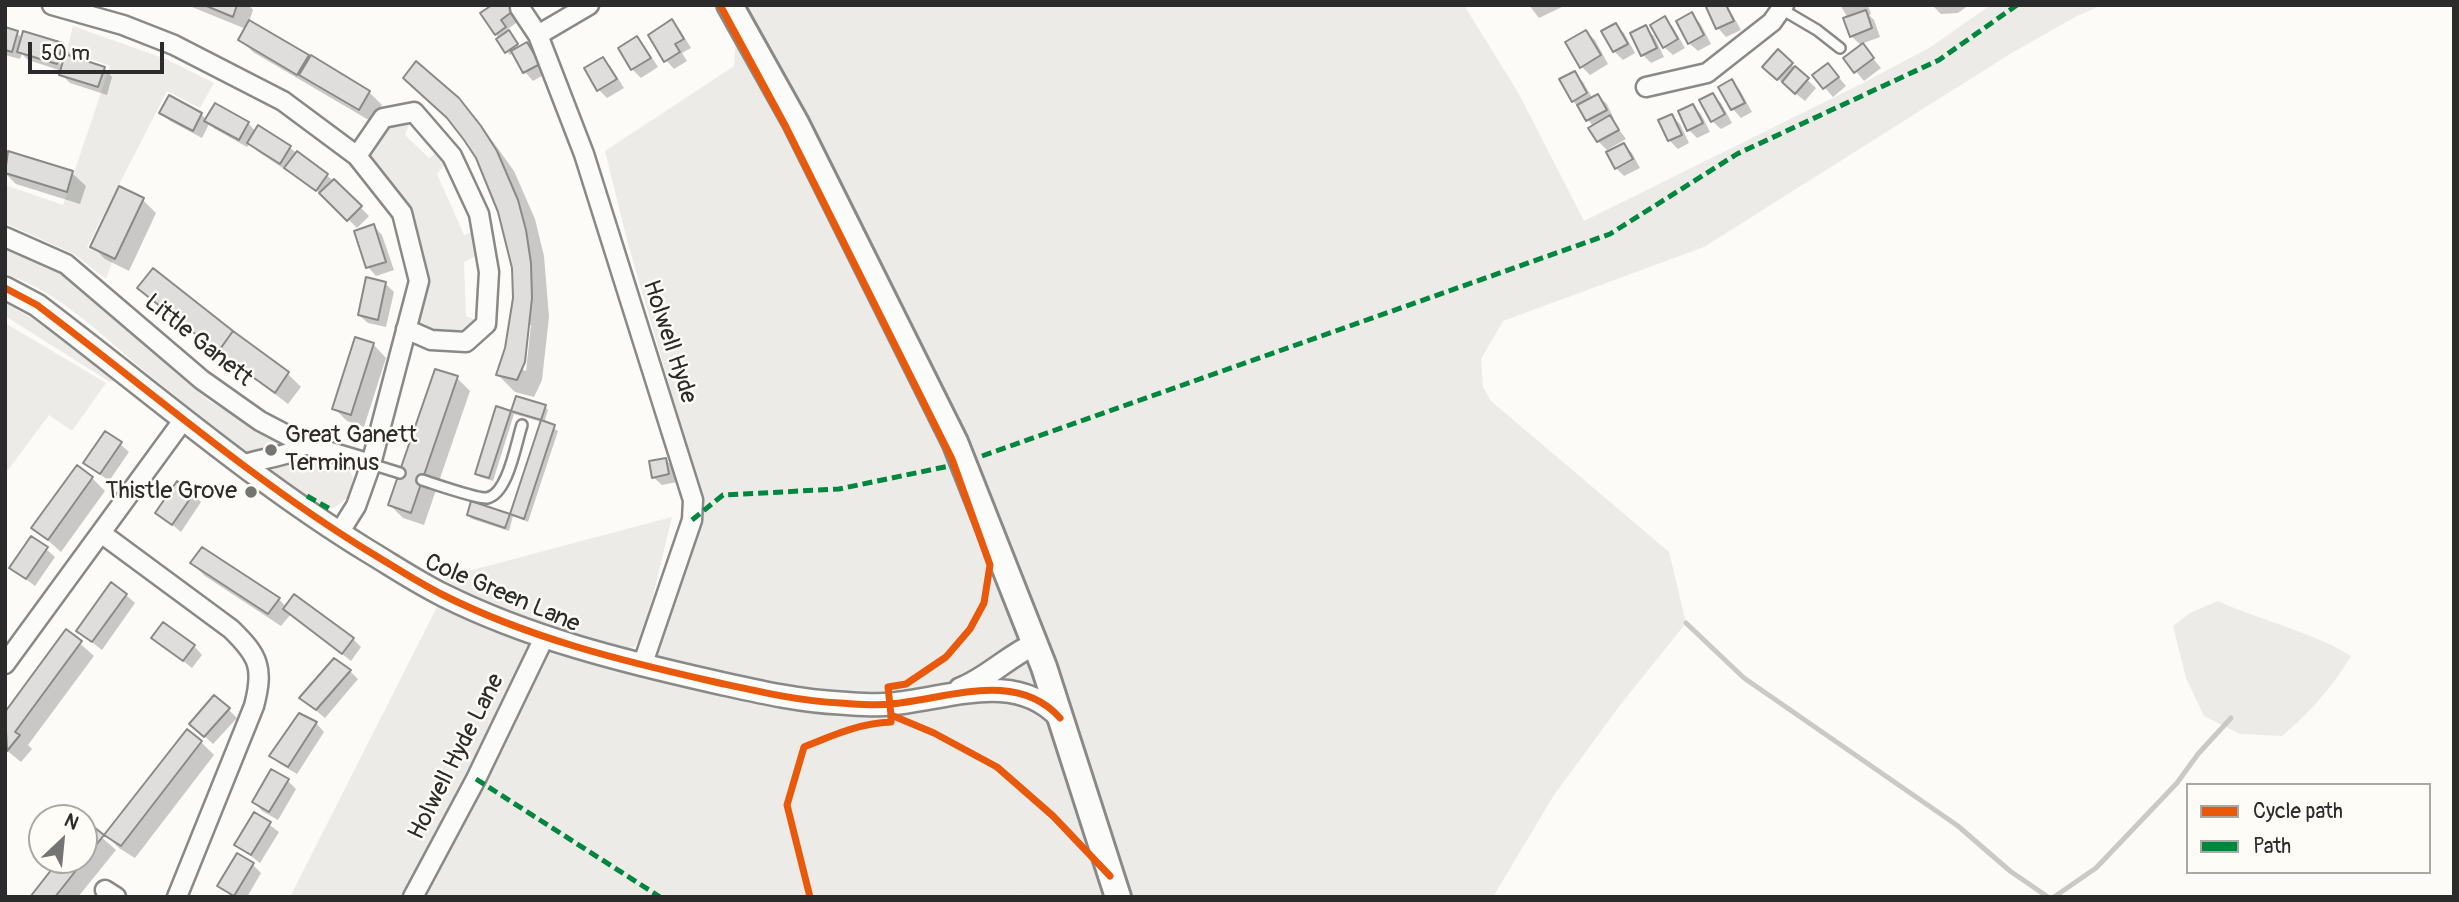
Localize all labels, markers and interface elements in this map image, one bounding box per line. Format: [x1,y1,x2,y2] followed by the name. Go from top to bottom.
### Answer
[32,28,168,72] scale bar
[41,40,90,67] text: 50 m
[636,277,702,407] street label: Holwell Hyde
[138,289,258,393] street label: Little Ganett
[285,422,417,478] place label: Great Ganett Terminus
[263,442,279,458] marker: Great Ganett Terminus
[105,478,237,506] place label: Thistle Grove
[243,484,259,500] marker: Thistle Grove
[420,548,584,640] street label: Cole Green Lane
[403,669,511,845] street label: Holwell Hyde Lane
[2186,783,2431,874] legend
[2253,798,2343,825] text: Cycle path
[28,804,98,874] north arrow
[60,808,82,836] text: N
[2253,833,2291,860] text: Path

